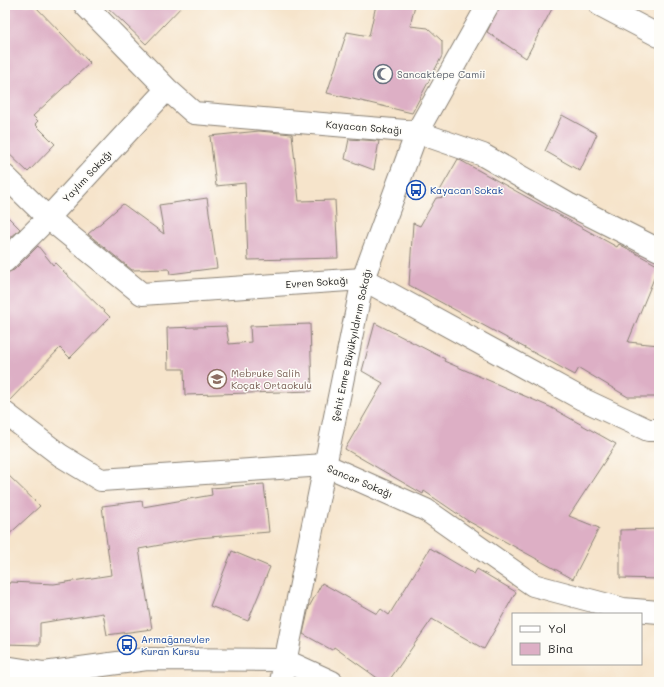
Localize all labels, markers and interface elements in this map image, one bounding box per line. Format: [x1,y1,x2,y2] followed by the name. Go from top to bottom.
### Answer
[372,63,394,85] mosque icon: Sancaktepe Camii
[397,67,485,81] place label: Sancaktepe Camii
[325,117,403,137] street label: Kayacan Sokağı
[59,147,115,205] street label: Yaylım Sokağı
[405,179,427,201] bus stop icon: Kayacan Sokak
[430,183,503,197] place label: Kayacan Sokak
[328,267,374,423] street label: Şehit Emre Büyükyıldırım Sokağı
[285,273,349,291] street label: Evren Sokağı
[231,366,312,392] place label: Mebruke Salih Koçak Ortaokulu
[206,368,228,390] school or university icon: Mebruke Salih Koçak Ortaokulu
[325,461,395,501] street label: Sancar Sokağı
[512,613,642,665] legend
[548,620,566,636] text: Yol
[141,632,210,658] place label: Armağanevler Kuran Kursu
[116,634,138,656] bus stop icon: Armağanevler Kuran Kursu
[548,640,573,656] text: Bina

